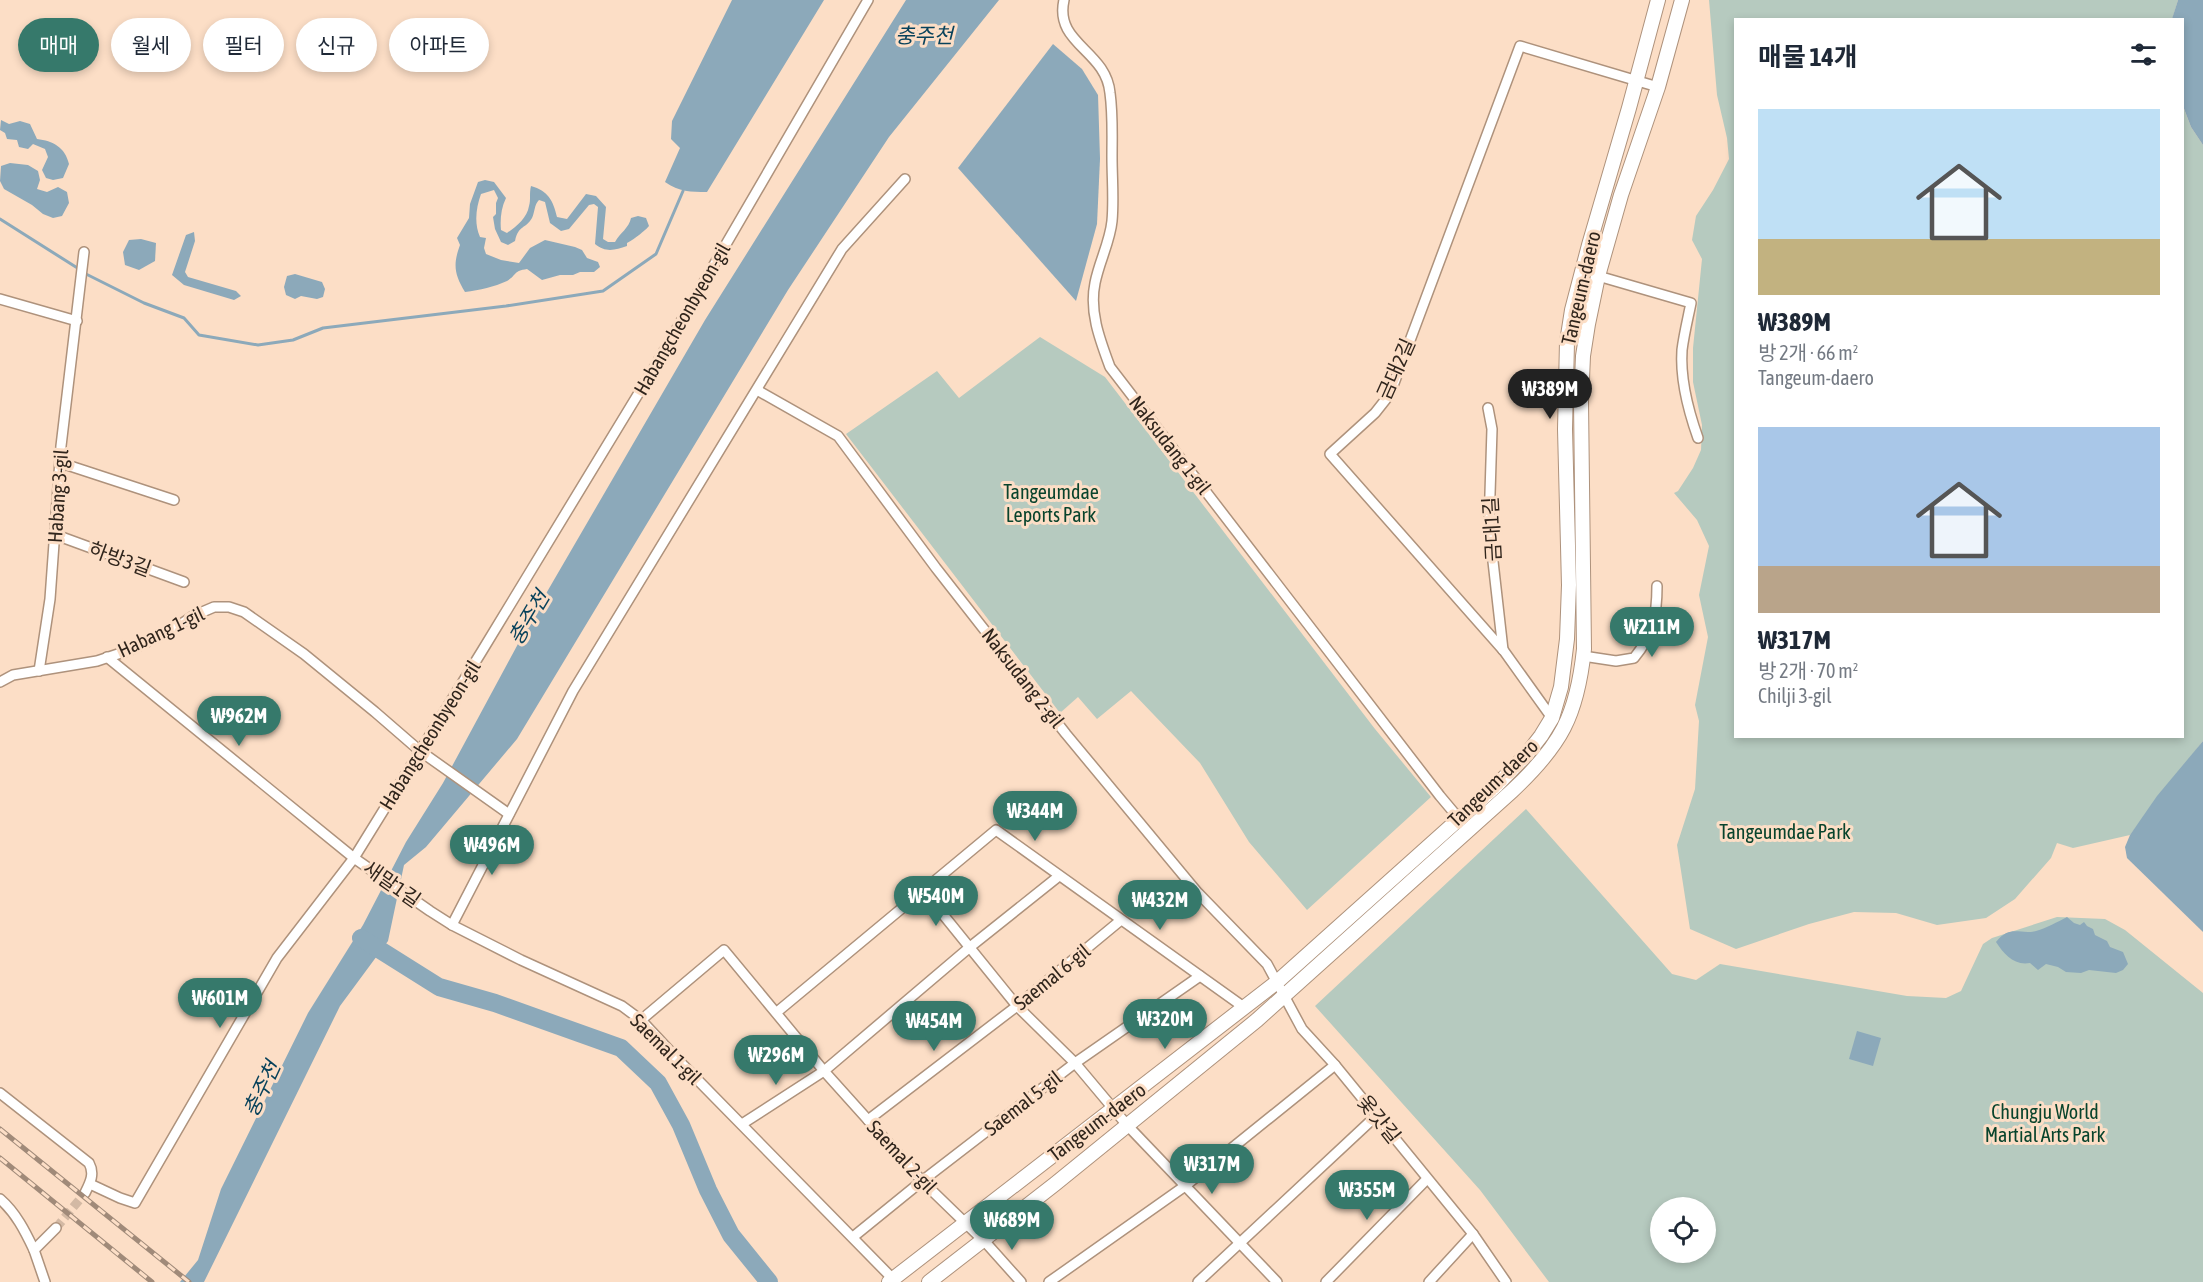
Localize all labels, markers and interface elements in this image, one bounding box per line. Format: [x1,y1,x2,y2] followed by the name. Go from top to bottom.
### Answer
[18,18,99,72] chip: 매매
[111,18,191,72] chip: 월세
[203,18,284,72] chip: 필터
[296,18,377,72] chip: 신규
[389,18,489,72] chip: 아파트
[895,23,956,47] water label: 충주천
[2127,38,2160,71] icon: filters
[1758,42,1858,72] text: 매물 14개
[1905,148,2013,256] icon: home
[1556,229,1605,347] street label: Tangeum-daero
[629,238,735,399] street label: Habangcheonbyeon-gil
[1758,307,1831,337] text: ₩389M
[1372,335,1419,403] street label: 금대2길
[1758,341,1858,364] text: 방 2개 · 66 m²
[1758,366,1874,389] text: Tangeum-daero
[1508,369,1592,420] pin: ₩389M
[1522,377,1578,400] text: ₩389M
[1125,391,1216,499] street label: Naksudang 1-gil
[43,448,72,543] street label: Habang 3-gil
[1905,466,2013,574] icon: home
[1003,480,1099,526] park label: Tangeumdae Leports Park
[1478,496,1505,562] street label: 금대1길
[86,537,154,580] street label: 하방3길
[503,584,555,649] water label: 충주천
[114,601,208,662] street label: Habang 1-gil
[1610,607,1694,658] pin: ₩211M
[1624,615,1680,638] text: ₩211M
[978,624,1070,732] street label: Naksudang 2-gil
[1758,625,1831,655] text: ₩317M
[374,655,485,814] street label: Habangcheonbyeon-gil
[1758,659,1858,682] text: 방 2개 · 70 m²
[1758,684,1831,707] text: Chilji 3-gil
[197,696,281,747] pin: ₩962M
[211,704,267,727] text: ₩962M
[1443,734,1542,831] street label: Tangeum-daero
[993,791,1077,842] pin: ₩344M
[1007,799,1063,822] text: ₩344M
[1719,820,1851,843] park label: Tangeumdae Park
[450,825,534,876] pin: ₩496M
[464,833,520,856] text: ₩496M
[359,856,425,912] street label: 새말1길
[894,876,978,927] pin: ₩540M
[1118,880,1202,931] pin: ₩432M
[908,884,964,907] text: ₩540M
[1132,888,1188,911] text: ₩432M
[1009,938,1095,1014] street label: Saemal 6-gil
[178,978,262,1029] pin: ₩601M
[192,986,248,1009] text: ₩601M
[1123,999,1207,1050] pin: ₩320M
[892,1001,976,1052] pin: ₩454M
[1137,1007,1193,1030] text: ₩320M
[626,1009,707,1089] street label: Saemal 1-gil
[906,1009,962,1032] text: ₩454M
[734,1035,818,1086] pin: ₩296M
[748,1043,804,1066] text: ₩296M
[238,1055,285,1120] water label: 충주천
[980,1065,1066,1140] street label: Saemal 5-gil
[1044,1078,1150,1166] street label: Tangeum-daero
[1353,1090,1406,1147] street label: 옻갓길
[1985,1100,2105,1146] park label: Chungju World Martial Arts Park
[863,1115,942,1198] street label: Saemal 2-gil
[1170,1144,1254,1195] pin: ₩317M
[1184,1152,1240,1175] text: ₩317M
[1325,1170,1409,1221] pin: ₩355M
[1339,1178,1395,1201] text: ₩355M
[1650,1197,1716,1263] map controls
[1650,1197,1716,1263] button: locate
[970,1200,1054,1251] pin: ₩689M
[984,1208,1040,1231] text: ₩689M

